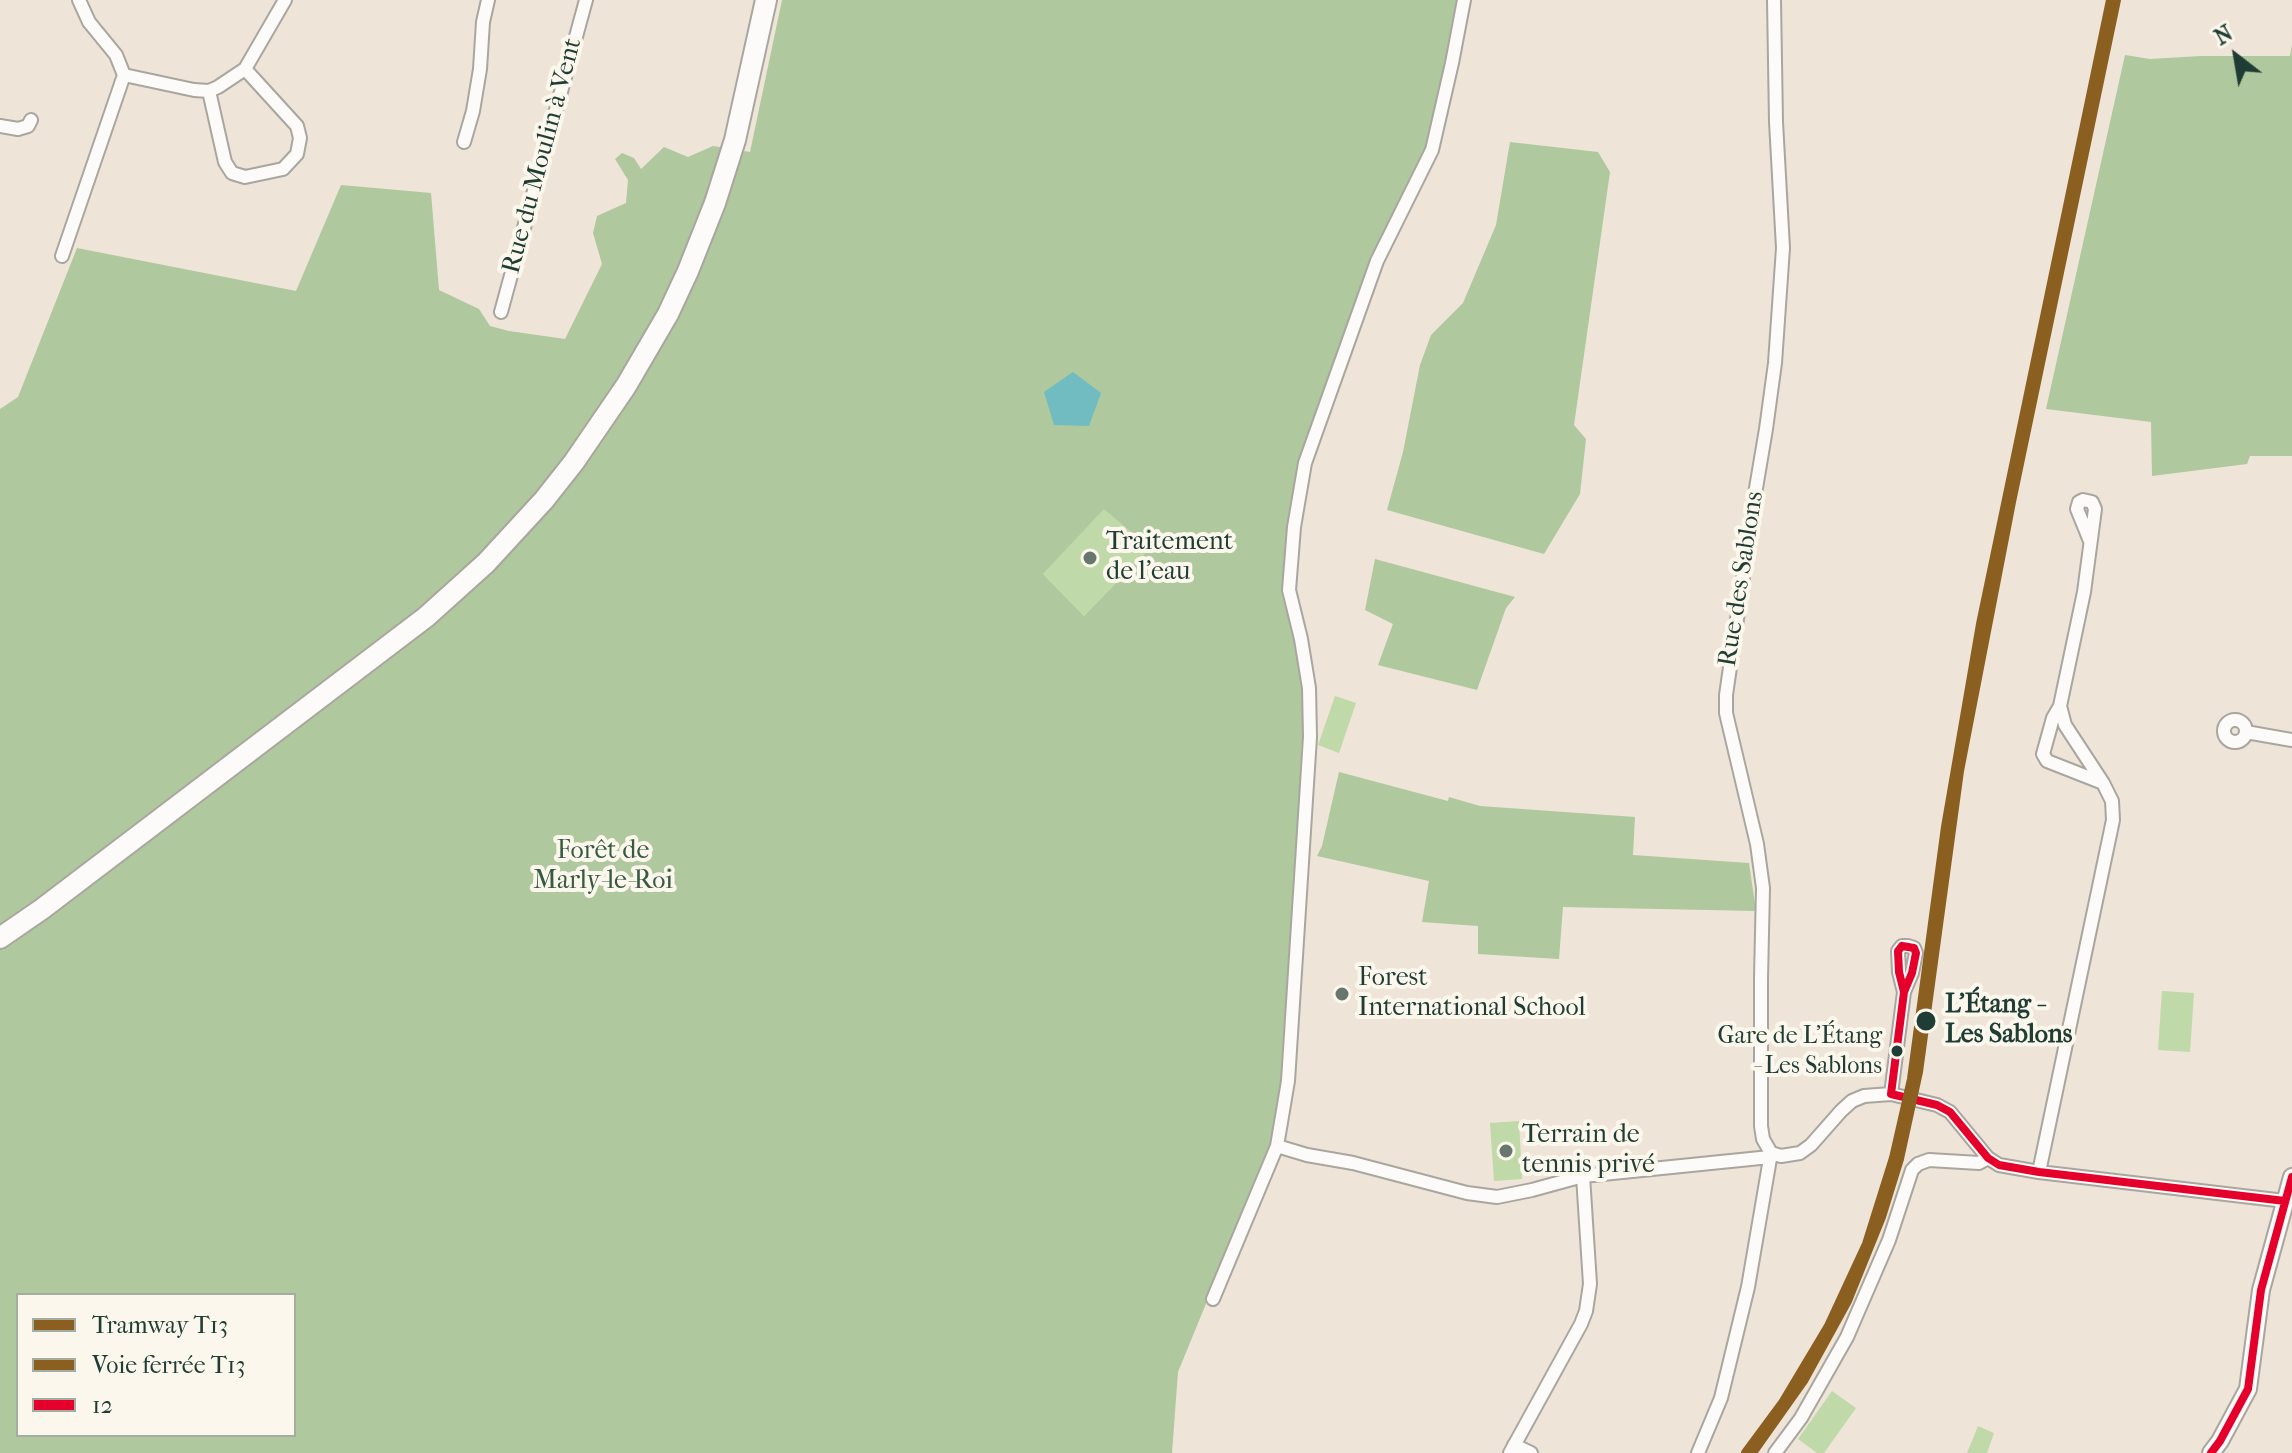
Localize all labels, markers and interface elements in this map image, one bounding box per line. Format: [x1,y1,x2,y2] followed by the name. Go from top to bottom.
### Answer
[2196,16,2276,96] north arrow
[2210,20,2237,51] text: N
[497,35,589,277] street label: Rue du Moulin à Vent
[1713,489,1771,669] street label: Rue des Sablons
[1106,527,1233,588] place label: Traitement de l'eau
[1081,549,1099,567] marker: Traitement de l'eau
[533,836,673,898] park label: Forêt de Marly-le-Roi
[1358,963,1586,1024] place label: Forest International School
[1333,985,1351,1003] marker: Forest International School
[1945,990,2072,1052] place label: L'Étang - Les Sablons
[1914,1009,1938,1033] marker: L'Étang - Les Sablons
[1718,1023,1882,1079] place label: Gare de L'Étang - Les Sablons
[1889,1043,1905,1059] marker: Gare de L'Étang - Les Sablons
[1522,1120,1655,1182] place label: Terrain de tennis privé
[1497,1142,1515,1160] marker: Terrain de tennis privé
[16,1293,296,1437] legend
[92,1311,228,1339] text: Tramway T13
[92,1351,245,1379] text: Voie ferrée T13
[92,1391,113,1419] text: 12

